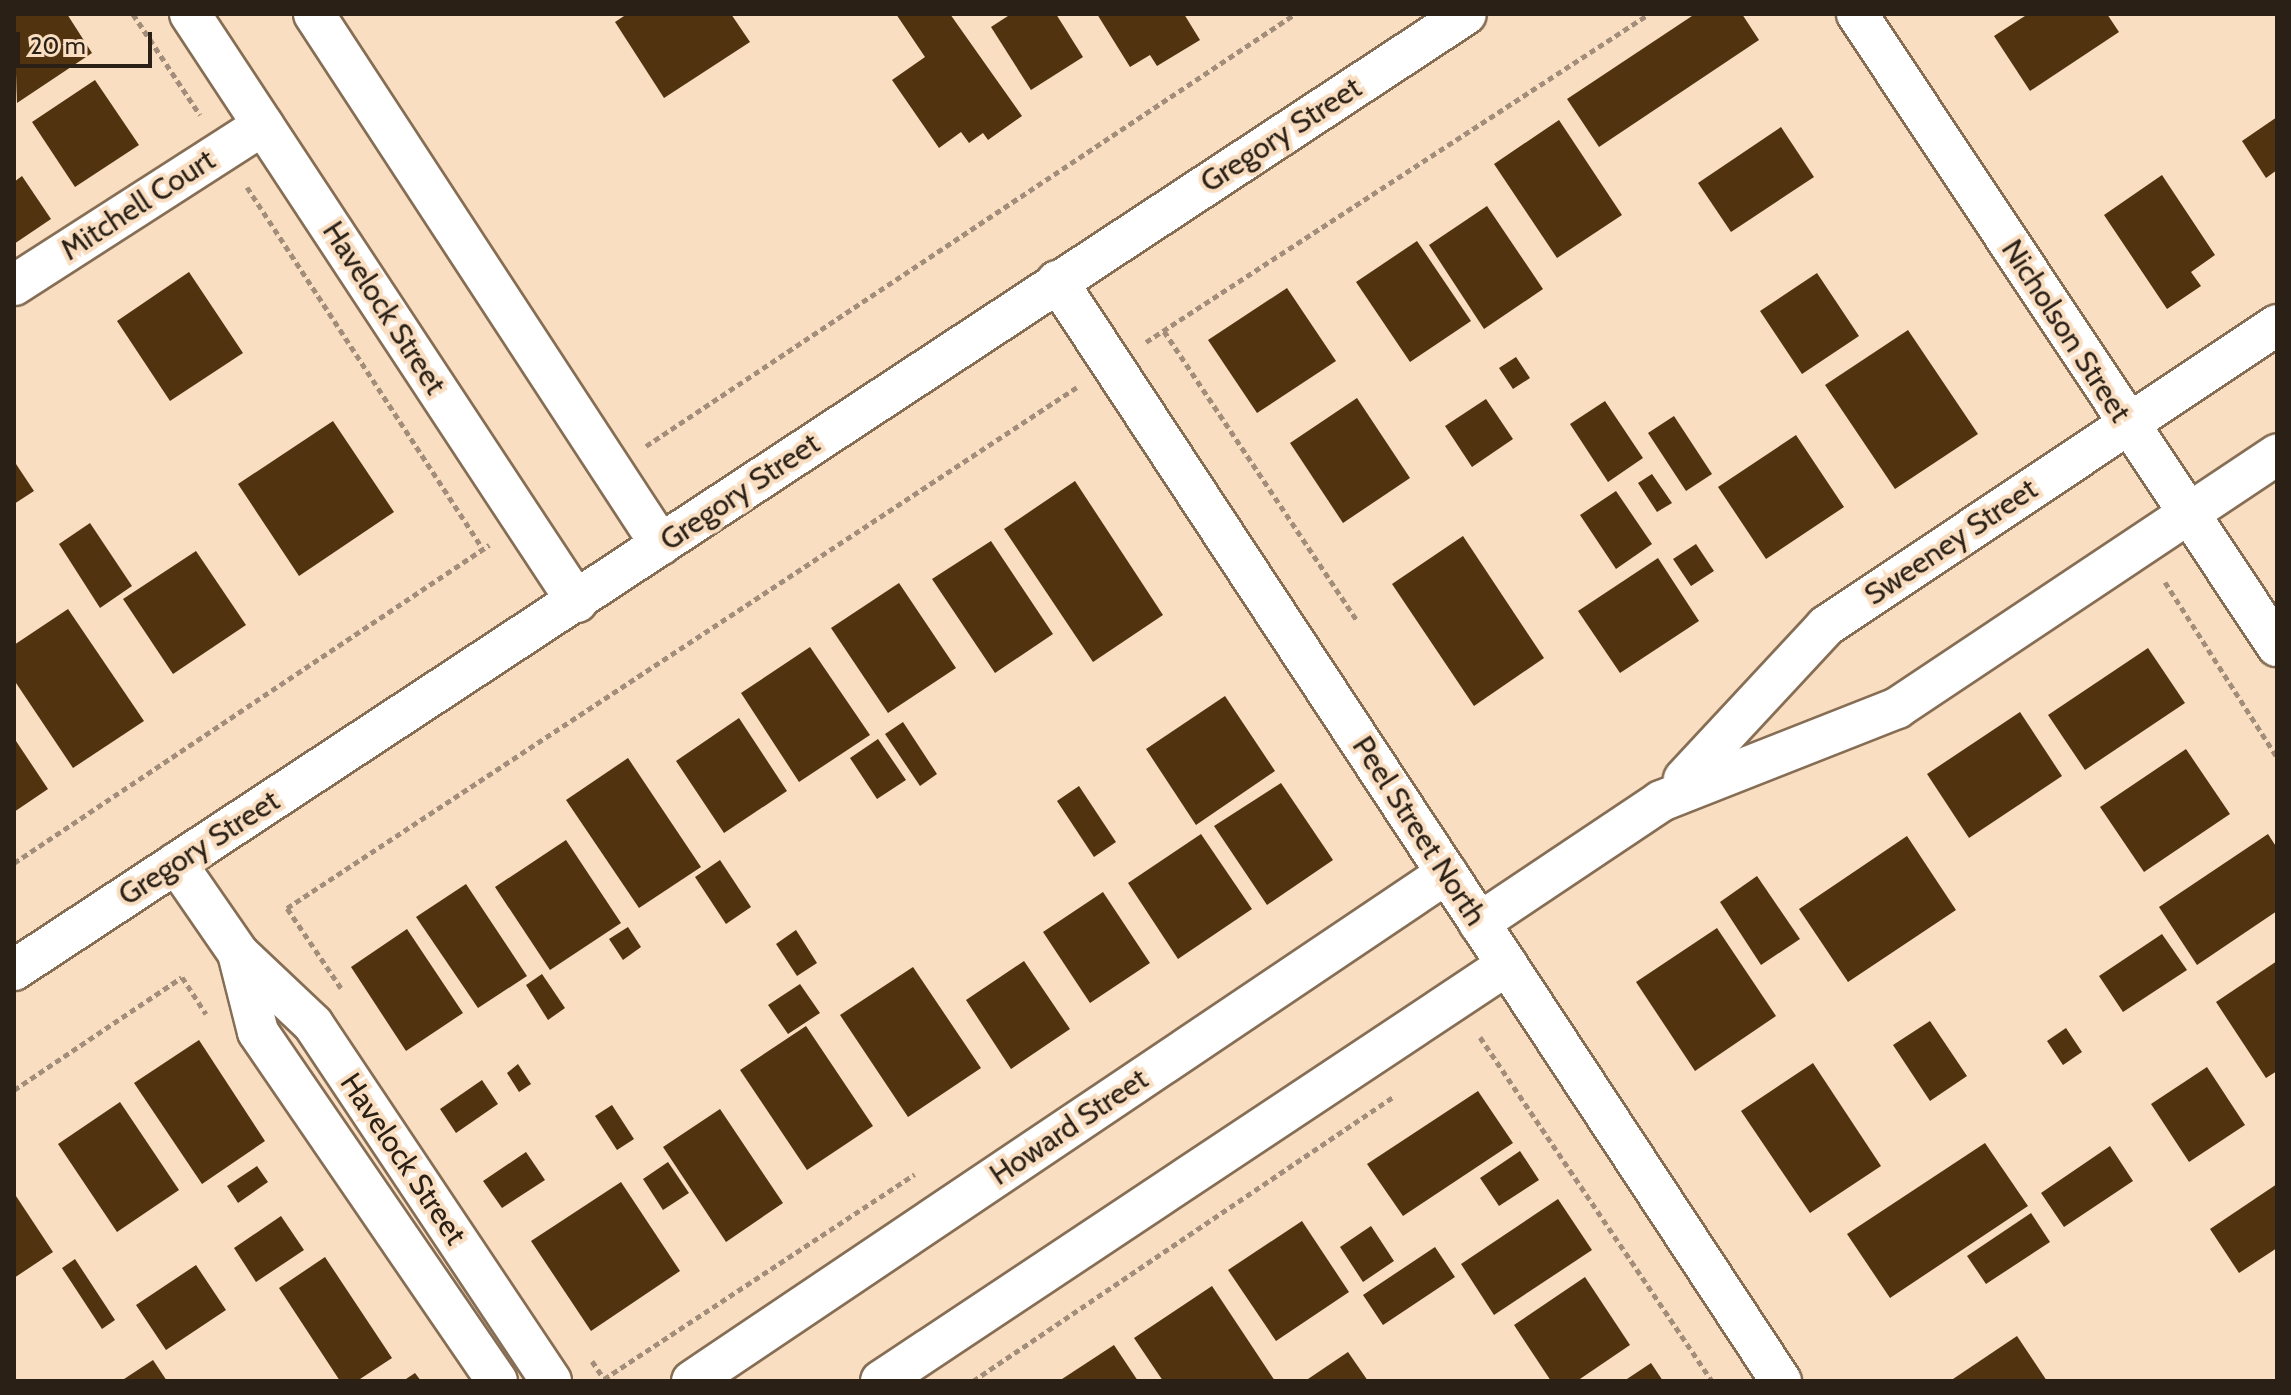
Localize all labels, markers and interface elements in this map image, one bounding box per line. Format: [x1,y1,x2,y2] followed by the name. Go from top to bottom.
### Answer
[20,16,156,66] scale bar
[30,31,86,60] text: 20 m
[1194,70,1368,200] street label: Gregory Street
[54,142,222,268] street label: Mitchell Court
[315,215,453,401] street label: Havelock Street
[1994,233,2138,429] street label: Nicholson Street
[654,426,826,558] street label: Gregory Street
[1858,471,2044,613] street label: Sweeney Street
[1344,730,1494,932] street label: Peel Street North
[112,783,286,913] street label: Gregory Street
[983,1061,1155,1193] street label: Howard Street
[332,1066,474,1252] street label: Havelock Street

